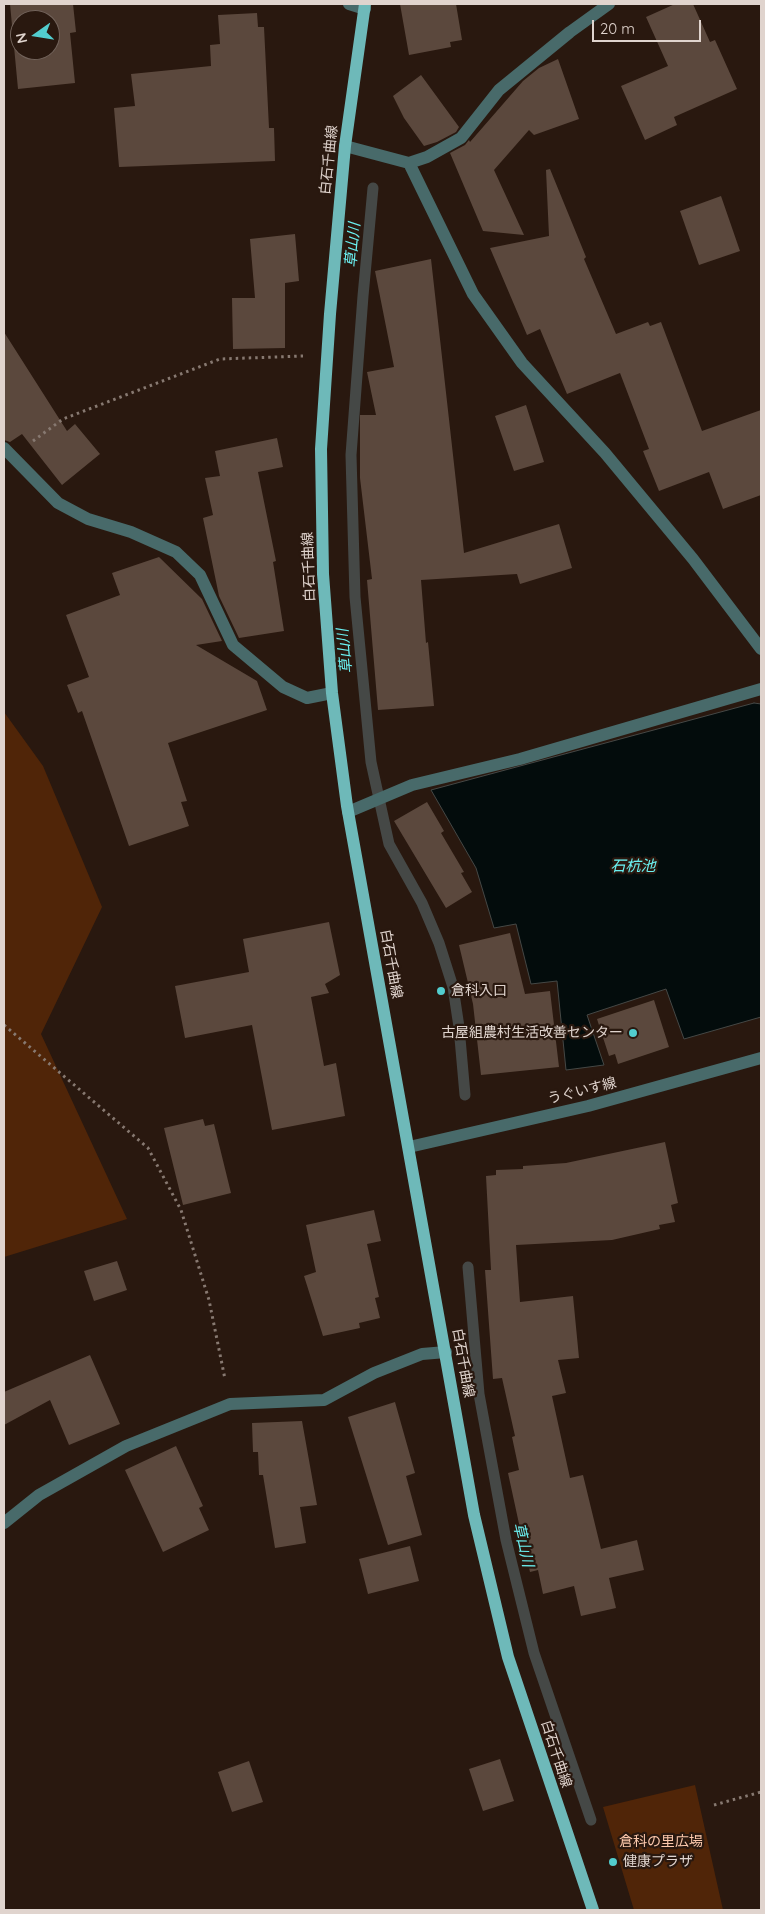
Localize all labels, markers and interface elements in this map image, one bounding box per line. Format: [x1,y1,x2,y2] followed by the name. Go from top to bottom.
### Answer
[10,10,60,60] north arrow
[595,10,704,42] scale bar
[600,19,635,38] text: 20 m
[11,31,31,45] text: N
[317,124,341,196] street label: 白石千曲線
[342,222,364,268] water label: 草山川
[299,532,319,602] street label: 白石千曲線
[334,628,356,674] water label: 草山川
[611,857,655,875] water label: 石杭池
[377,928,405,1000] street label: 白石千曲線
[451,983,507,999] place label: 倉科入口
[435,985,447,997] marker: 倉科入口
[441,1025,623,1041] place label: 古屋組農村生活改善センター
[627,1027,639,1039] marker: 古屋組農村生活改善センター
[546,1074,618,1108] street label: うぐいす線
[449,1327,477,1399] street label: 白石千曲線
[509,1521,537,1569] water label: 草山川
[537,1718,575,1790] street label: 白石千曲線
[619,1834,703,1850] park label: 倉科の里広場
[623,1854,693,1870] place label: 健康プラザ
[607,1856,619,1868] marker: 健康プラザ

